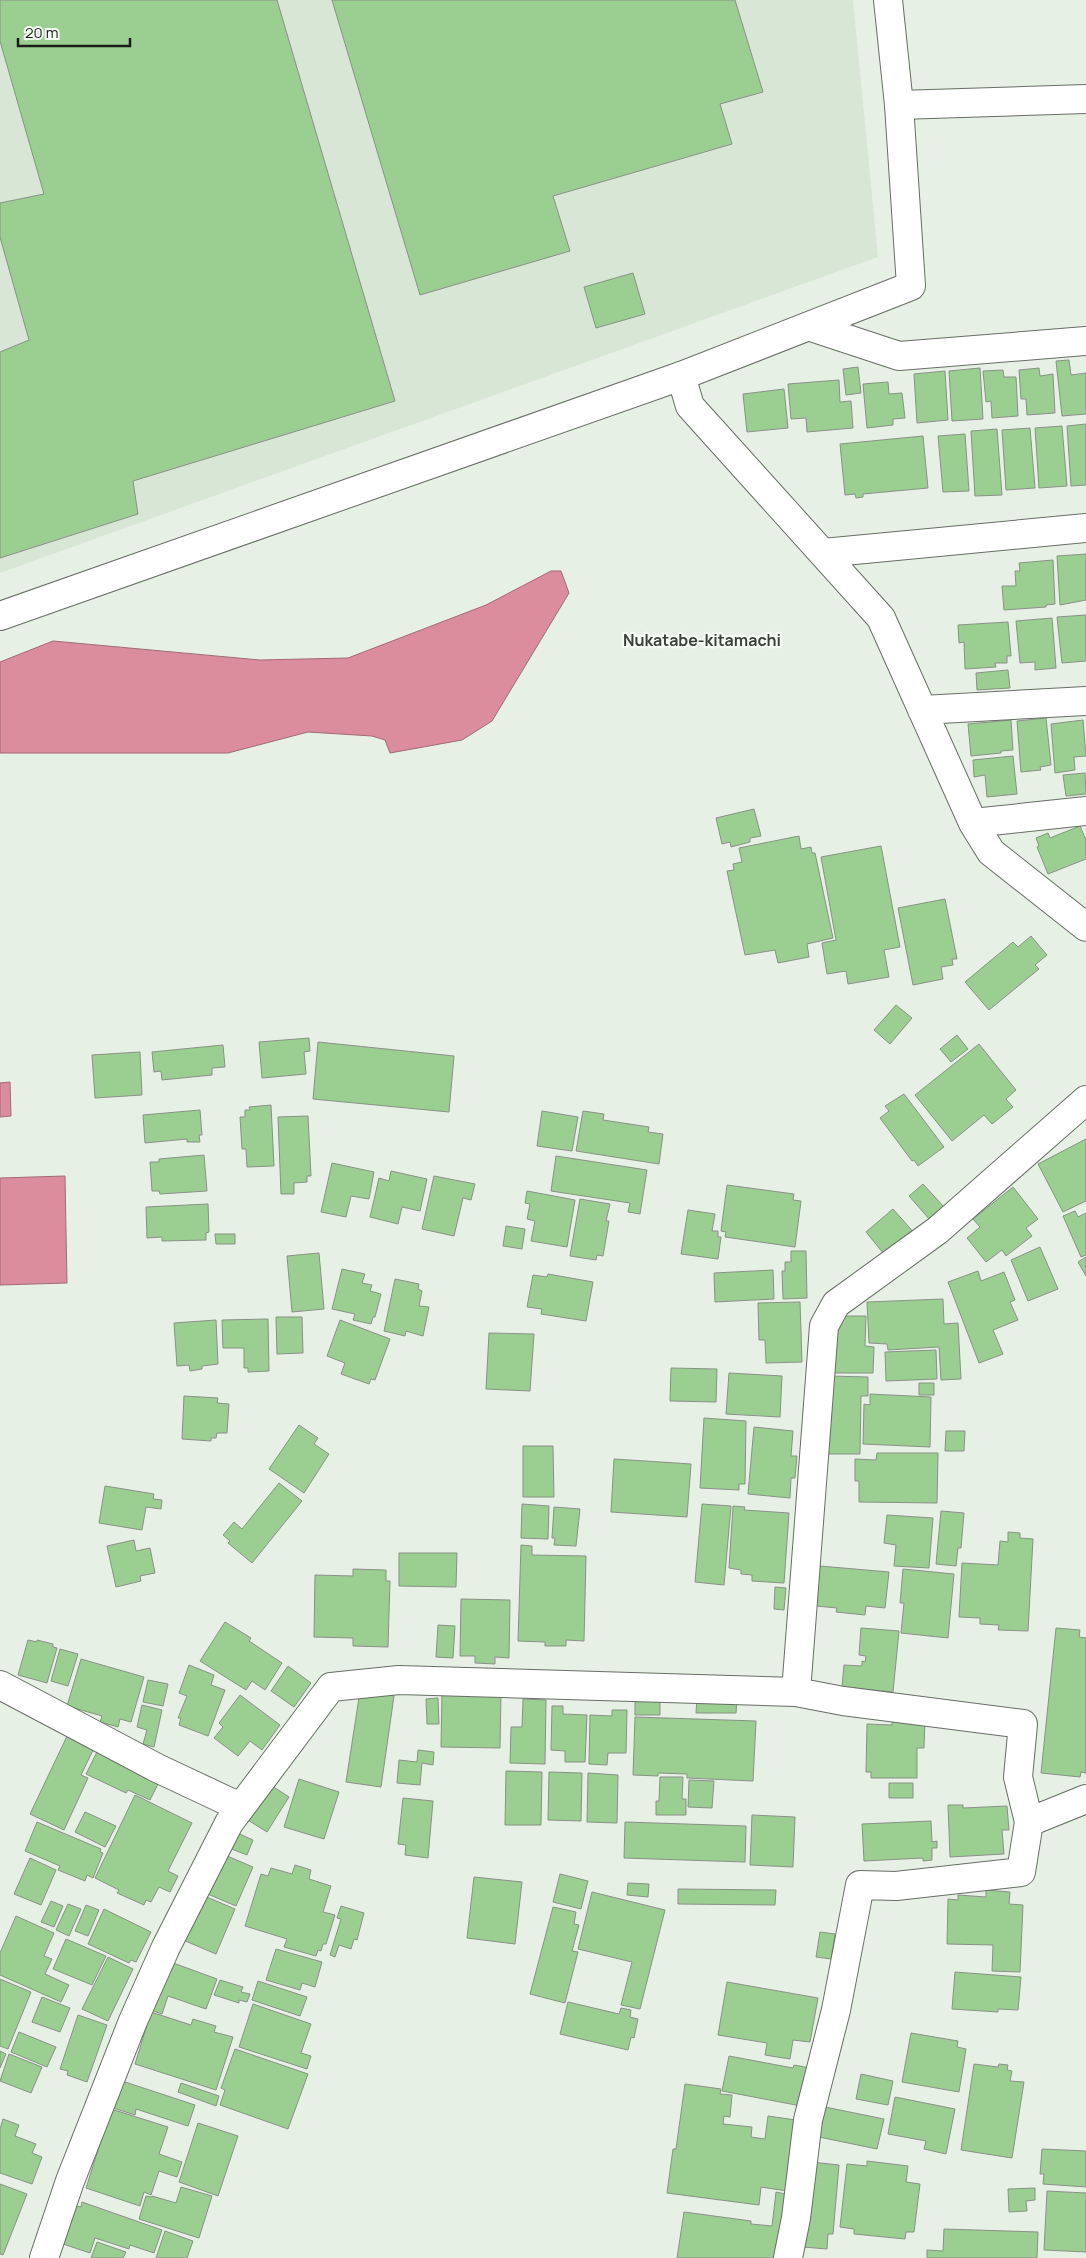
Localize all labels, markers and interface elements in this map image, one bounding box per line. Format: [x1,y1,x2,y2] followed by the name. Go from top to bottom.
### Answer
[18,15,130,47] scale bar
[25,22,58,43] text: 20 m
[623,629,781,651] district label: Nukatabe-kitamachi

